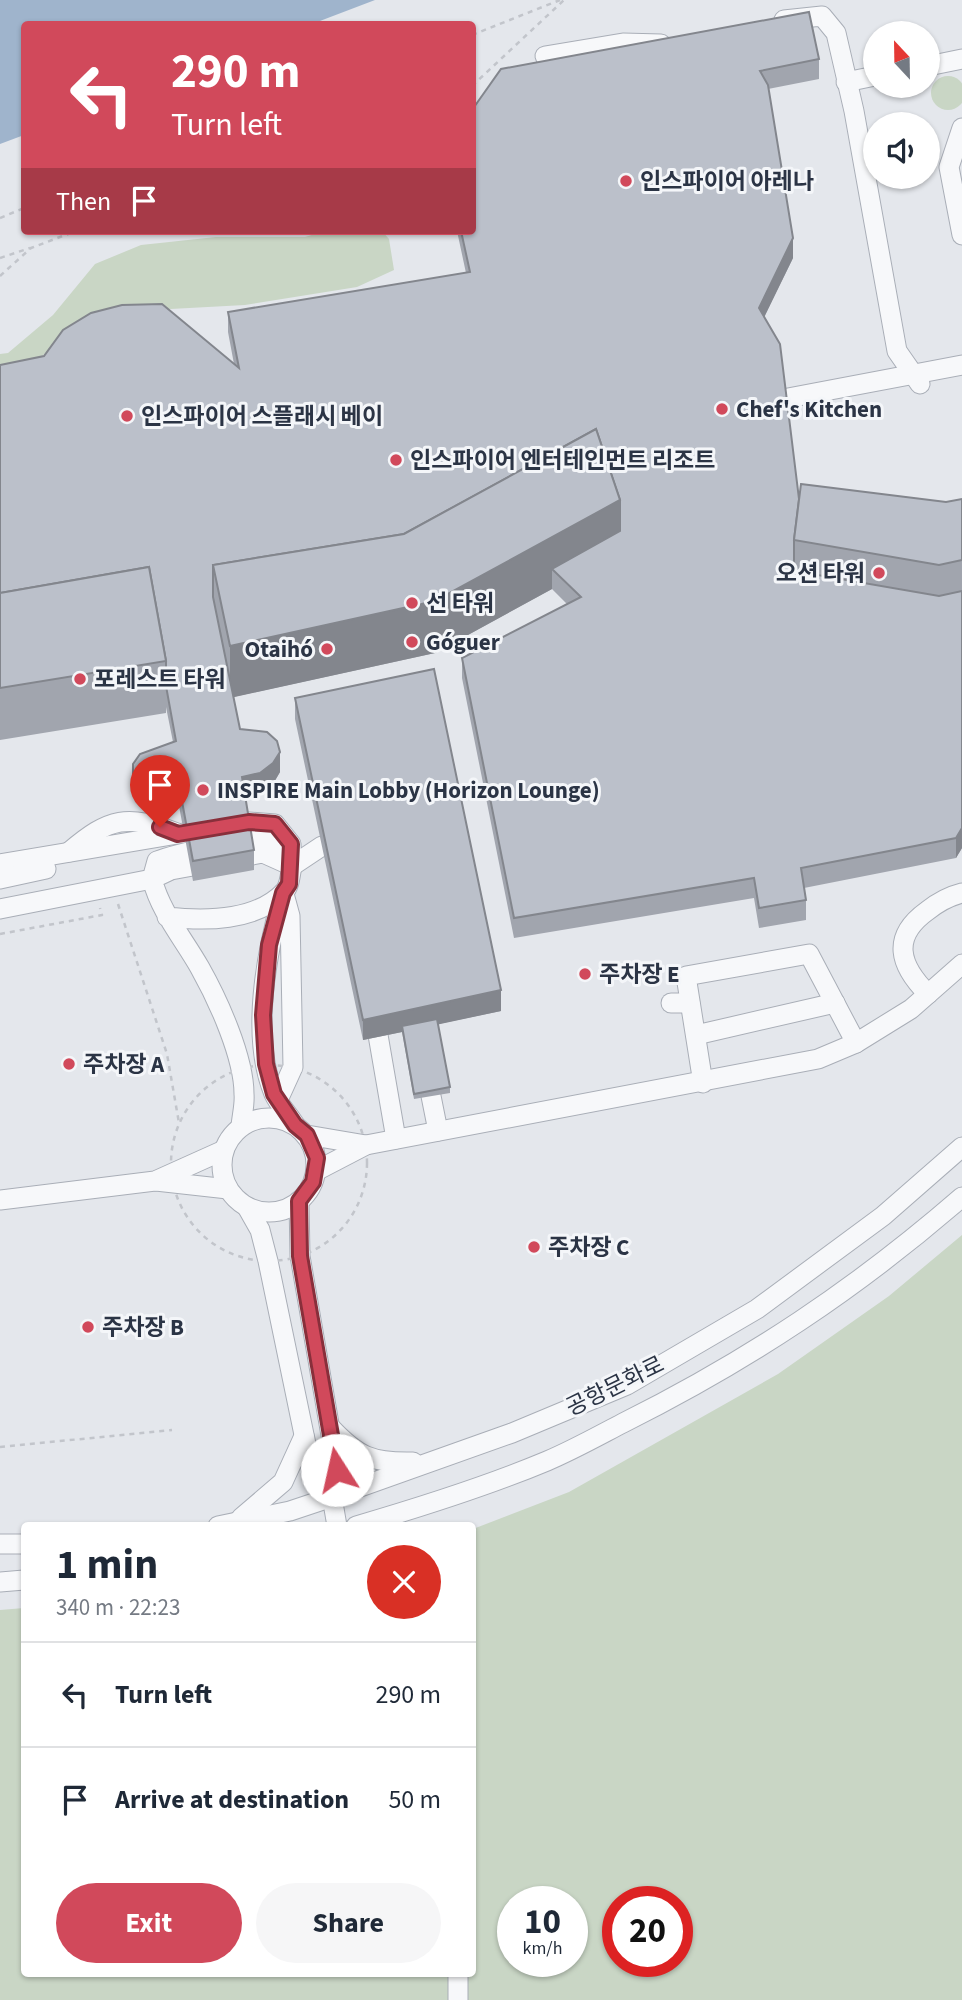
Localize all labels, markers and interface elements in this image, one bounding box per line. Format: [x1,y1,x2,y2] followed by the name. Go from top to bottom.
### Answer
[863,21,940,98] north arrow
[863,21,940,189] map controls
[171,37,300,107] text: 290 m
[56,49,147,140] icon: left
[171,102,282,148] text: Turn left
[863,112,940,189] button: sound
[640,165,814,198] place label: 인스파이어 아레나
[618,173,634,189] marker: 인스파이어 아레나
[125,182,163,220] icon: arrive
[56,183,111,220] text: Then
[736,393,882,426] place label: Chef's Kitchen
[141,400,383,433] place label: 인스파이어 스플래시 베이
[714,401,730,417] marker: Chef's Kitchen
[119,408,135,424] marker: 인스파이어 스플래시 베이
[410,444,715,477] place label: 인스파이어 엔터테인먼트 리조트
[388,452,404,468] marker: 인스파이어 엔터테인먼트 리조트
[776,557,865,590] place label: 오션 타워
[871,565,887,581] marker: 오션 타워
[426,587,494,620] place label: 선 타워
[404,595,420,611] marker: 선 타워
[426,626,501,659] place label: Góguer
[245,633,313,666] place label: Otaihó
[404,634,420,650] marker: Góguer
[319,641,335,657] marker: Otaihó
[94,663,226,696] place label: 포레스트 타워
[72,671,88,687] marker: 포레스트 타워
[130,755,190,827] pin
[141,766,179,804] icon: arrive
[217,774,600,807] place label: INSPIRE Main Lobby (Horizon Lounge)
[195,782,211,798] marker: INSPIRE Main Lobby (Horizon Lounge)
[599,958,680,991] place label: 주차장 E
[577,966,593,982] marker: 주차장 E
[83,1048,165,1081] place label: 주차장 A
[61,1056,77,1072] marker: 주차장 A
[548,1231,629,1264] place label: 주차장 C
[526,1239,542,1255] marker: 주차장 C
[102,1311,184,1344] place label: 주차장 B
[80,1319,96,1335] marker: 주차장 B
[560,1348,670,1424] street label: 공항문화로
[300,1433,374,1507] position arrow
[56,1535,158,1595] text: 1 min
[367,1545,441,1619] button: close
[56,1591,180,1624] text: 340 m · 22:23
[56,1676,94,1714] icon: left
[115,1676,212,1713] text: Turn left
[375,1676,441,1713] text: 290 m
[56,1781,94,1819] icon: arrive
[115,1781,349,1818] text: Arrive at destination
[388,1781,441,1818] text: 50 m
[56,1883,242,1963] button: Exit
[256,1883,441,1963] button: Share
[602,1886,693,1977] speed limit sign: 20
[524,1897,561,1947] text: 10
[523,1936,562,1961] text: km/h

